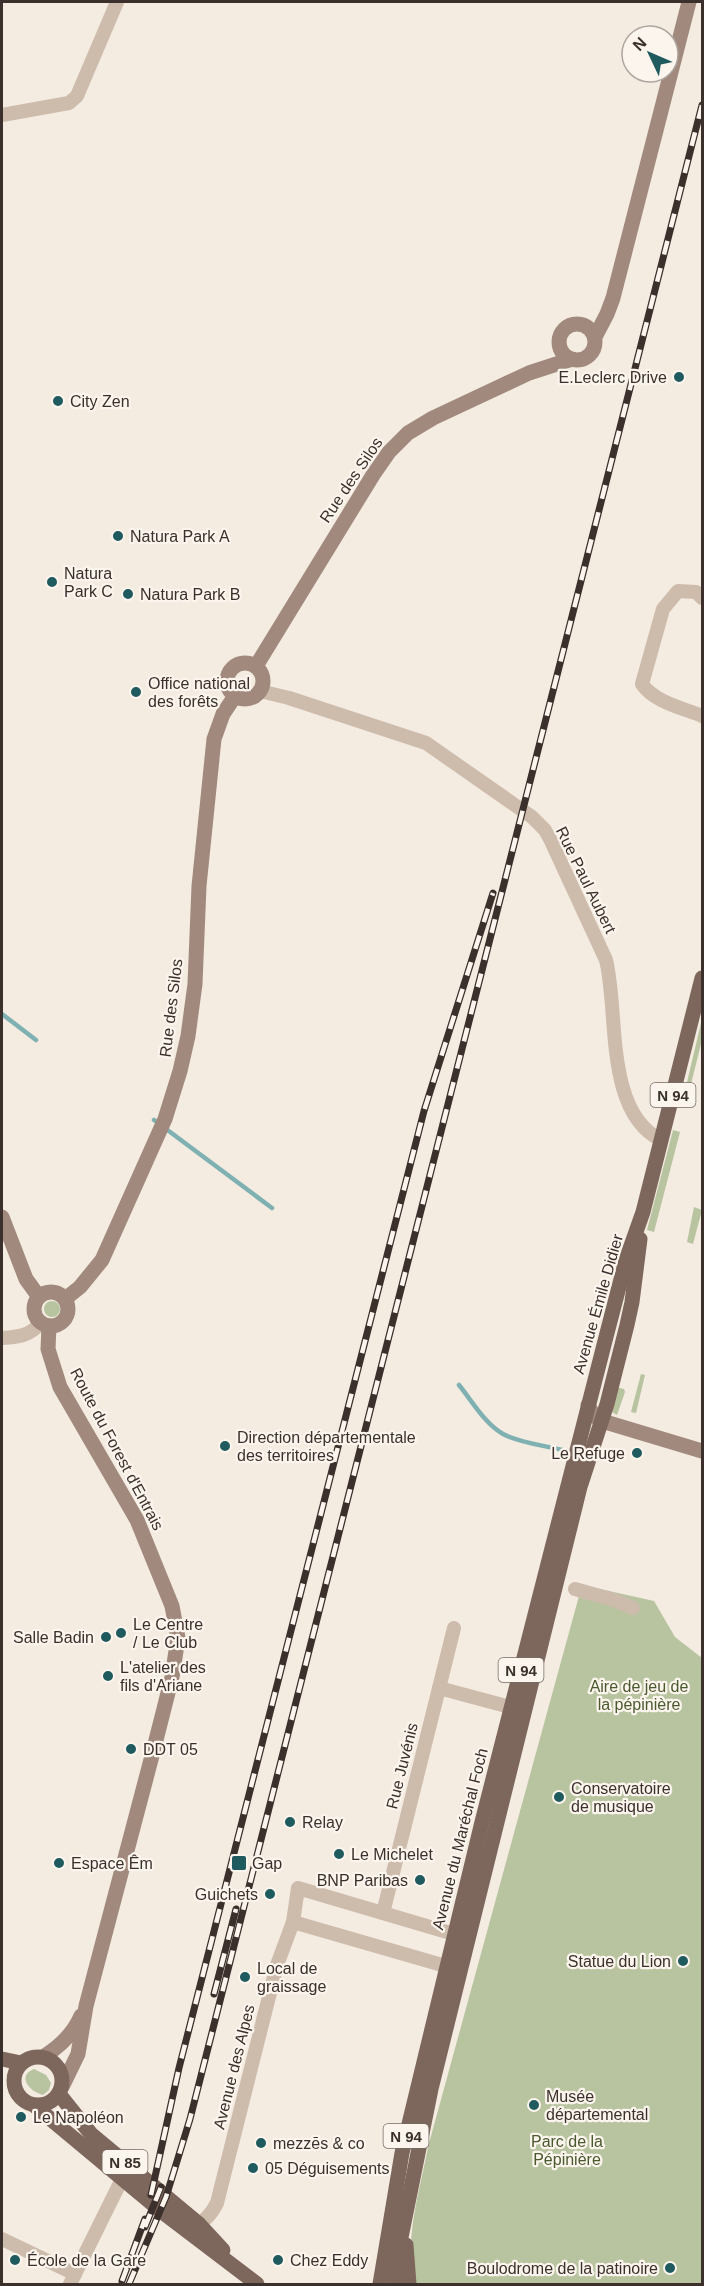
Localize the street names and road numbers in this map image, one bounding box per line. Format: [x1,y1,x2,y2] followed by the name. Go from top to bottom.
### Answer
[316,434,386,526] street label: Rue des Silos
[553,824,619,937] street label: Rue Paul Aubert
[157,958,185,1058] street label: Rue des Silos
[650,1083,696,1107] road number: N 94
[569,1231,626,1376] street label: Avenue Émile Didier
[67,1365,167,1533] street label: Route du Forest d'Entrais
[498,1658,544,1682] road number: N 94
[383,1721,421,1811] street label: Rue Juvénis
[429,1746,491,1932] street label: Avenue du Maréchal Foch
[210,2003,258,2131] street label: Avenue des Alpes
[384,2124,428,2148] road number: N 94
[102,2150,148,2174] road number: N 85

